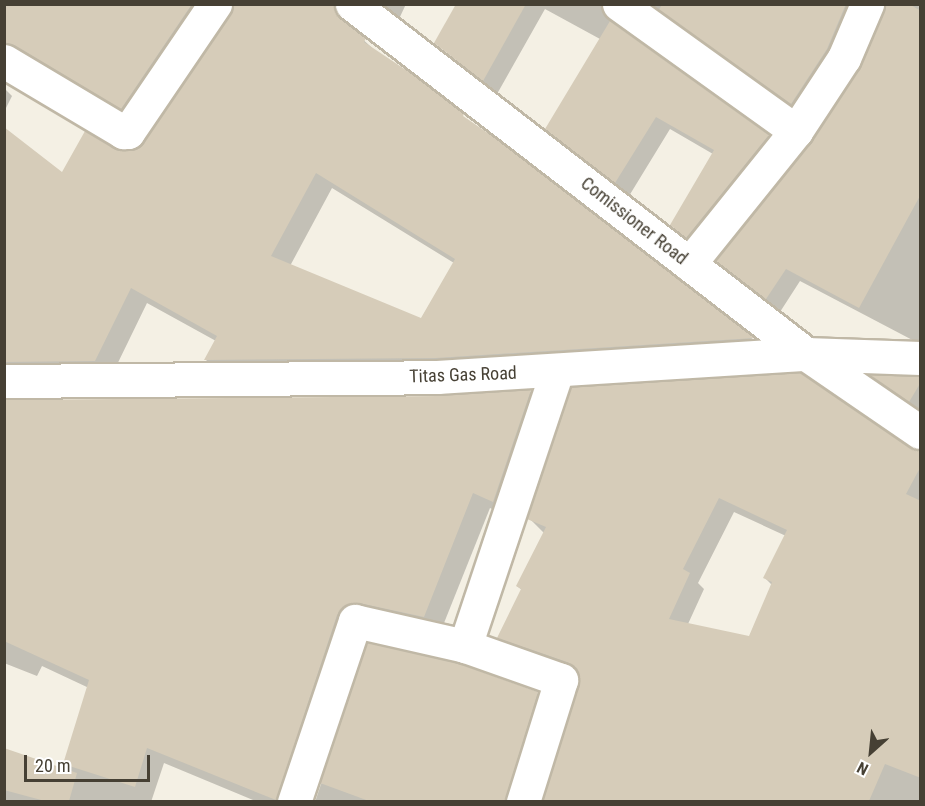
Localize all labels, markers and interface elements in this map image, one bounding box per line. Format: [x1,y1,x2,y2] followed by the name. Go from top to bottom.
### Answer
[576,173,692,269] street label: Comissioner Road
[409,362,517,388] street label: Titas Gas Road
[841,722,901,782] north arrow
[27,743,153,781] scale bar
[35,755,70,776] text: 20 m
[854,758,871,779] text: N

